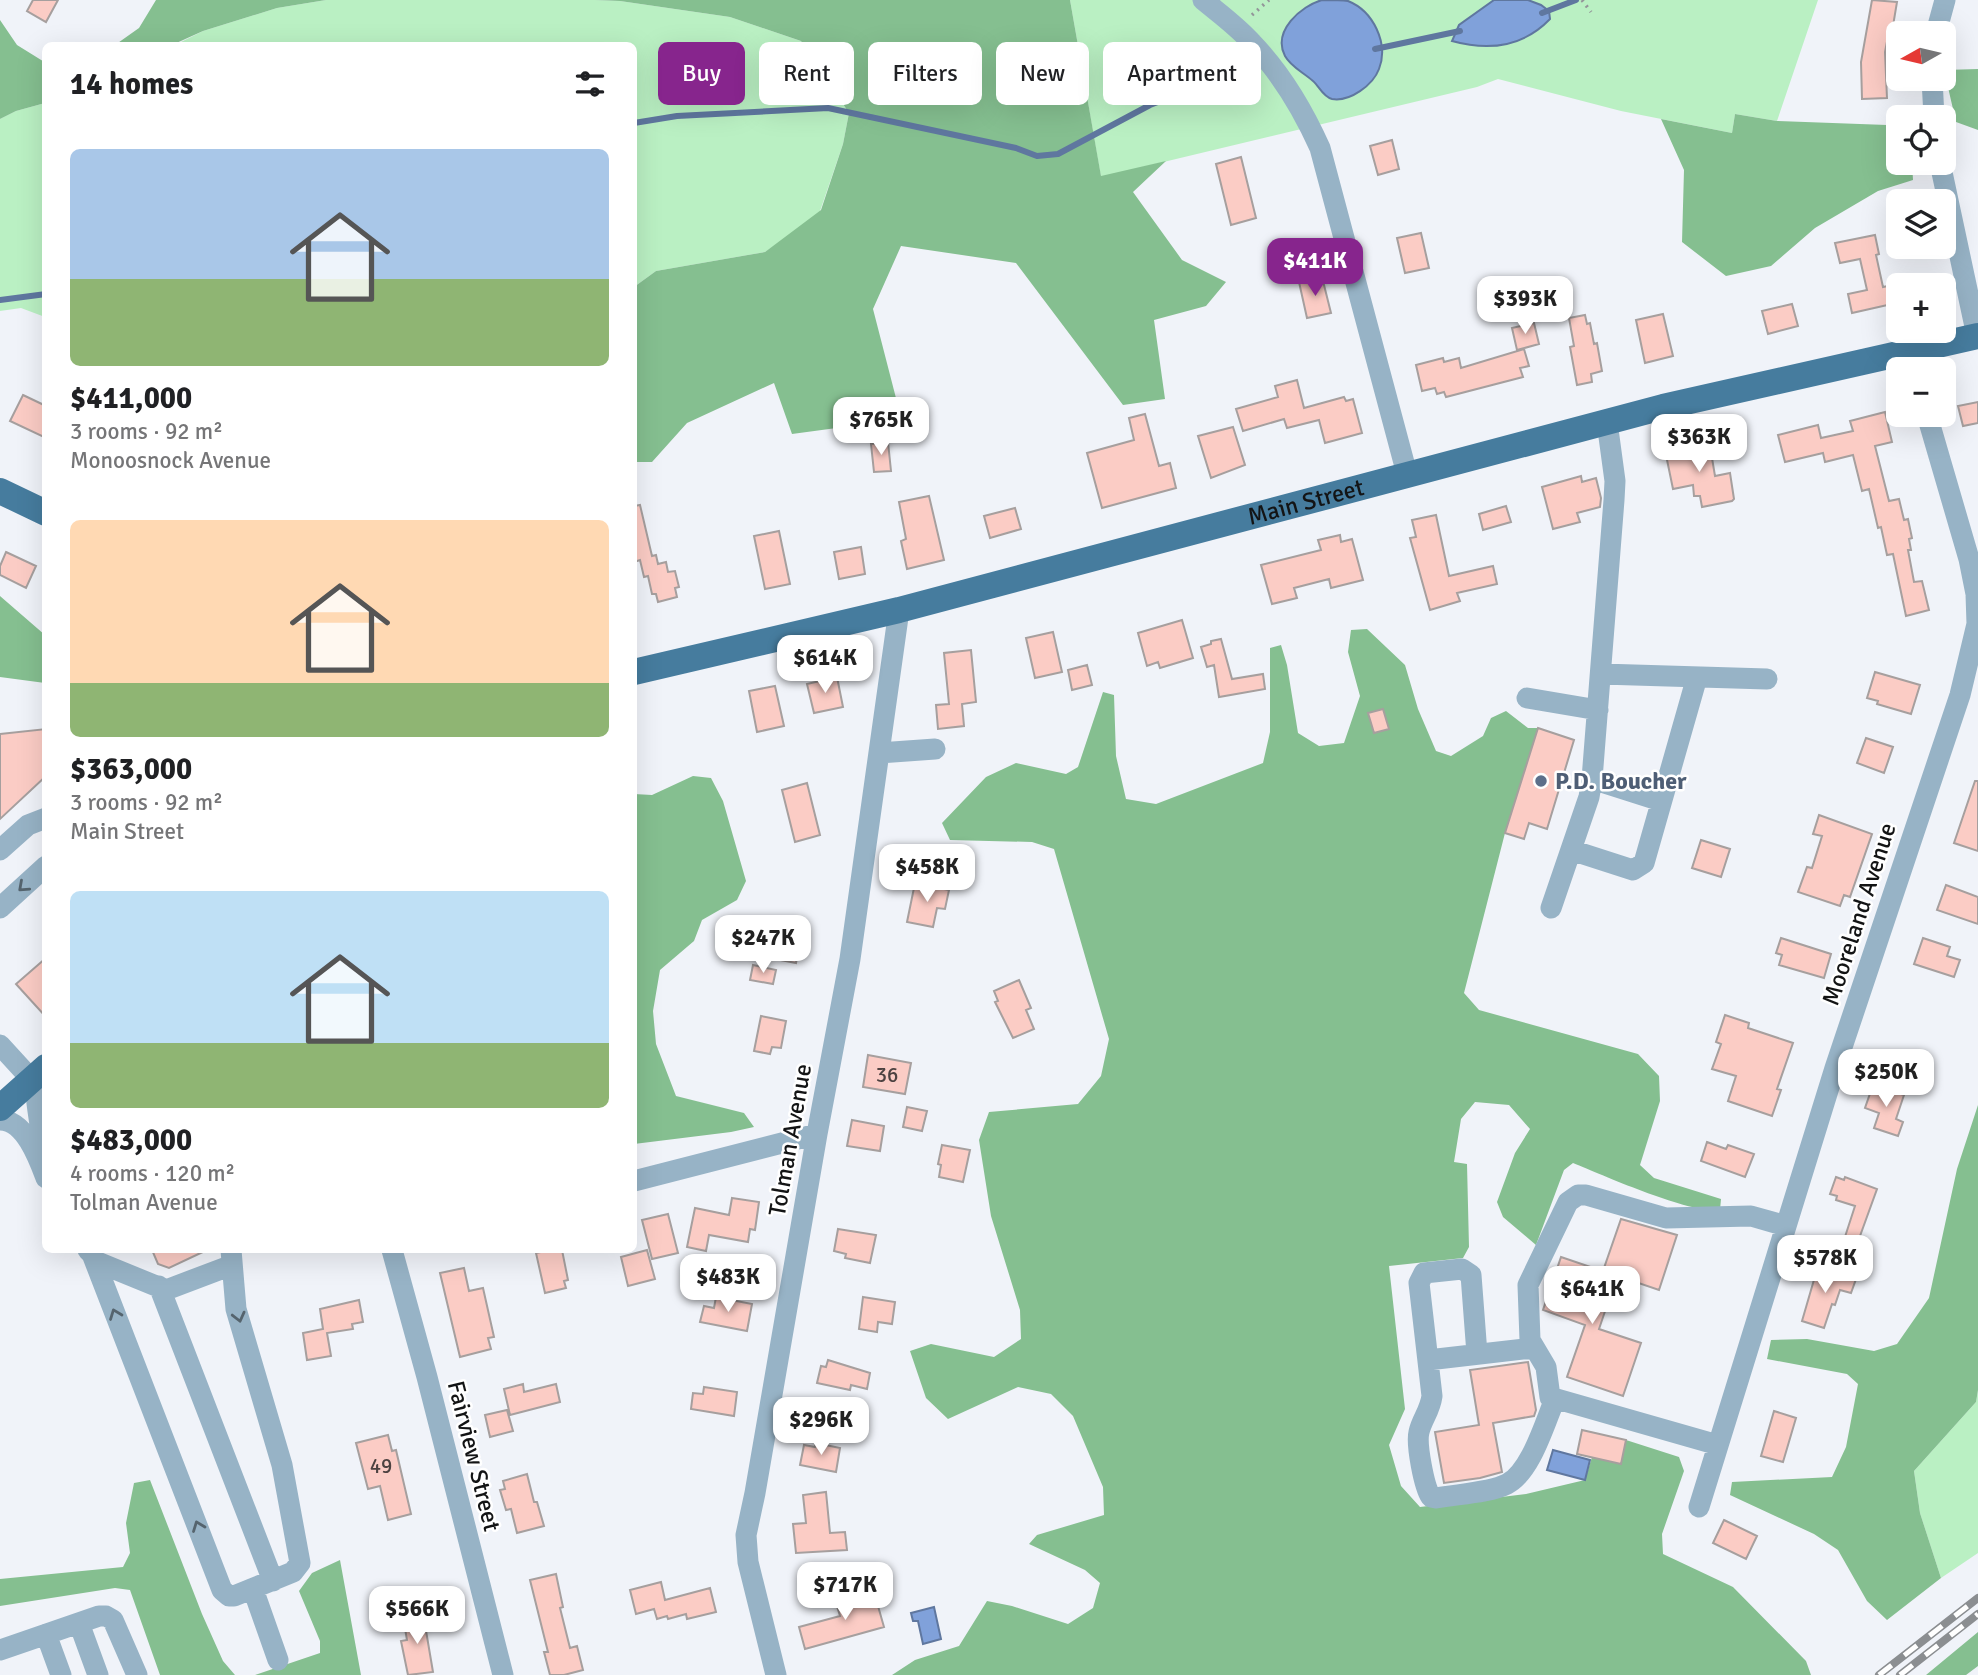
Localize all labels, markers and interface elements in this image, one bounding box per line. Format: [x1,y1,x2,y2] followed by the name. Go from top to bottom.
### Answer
[1886,21,1956,91] north arrow
[1886,21,1956,427] map controls
[658,42,745,105] chip: Buy
[759,42,854,105] chip: Rent
[868,42,982,105] chip: Filters
[996,42,1089,105] chip: New
[1103,42,1261,105] chip: Apartment
[571,65,609,103] icon: filters
[70,66,193,103] text: 14 homes
[1886,105,1956,175] button: locate
[1886,189,1956,259] button: layers
[277,194,403,320] icon: home
[1266,238,1364,298] pin: $411K
[1283,246,1347,275] text: $411K
[1886,273,1956,343] button: +
[1476,276,1574,336] pin: $393K
[1493,284,1557,313] text: $393K
[1886,357,1956,427] button: −
[70,380,192,417] text: $411,000
[832,398,930,457] pin: $765K
[849,405,913,434] text: $765K
[1650,414,1748,474] pin: $363K
[70,417,223,446] text: 3 rooms · 92 m²
[1667,422,1731,451] text: $363K
[70,446,271,475] text: Monoosnock Avenue
[1244,472,1367,532] street label: Main Street
[277,565,403,691] icon: home
[776,636,874,695] pin: $614K
[793,643,857,672] text: $614K
[70,751,192,788] text: $363,000
[1555,766,1687,796] place label: P.D. Boucher
[1533,773,1549,789] marker: P.D. Boucher
[70,788,223,817] text: 3 rooms · 92 m²
[70,817,184,846] text: Main Street
[1815,819,1903,1009] street label: Mooreland Avenue
[878,844,976,904] pin: $458K
[895,852,959,881] text: $458K
[18,879,31,891] one-way arrow
[714,916,812,975] pin: $247K
[731,923,795,952] text: $247K
[277,936,403,1062] icon: home
[1837,1050,1935,1109] pin: $250K
[1854,1057,1918,1086] text: $250K
[762,1062,818,1218] street label: Tolman Avenue
[876,1062,898,1088] house number: 36
[70,1122,192,1159] text: $483,000
[70,1159,235,1188] text: 4 rooms · 120 m²
[70,1188,218,1217] text: Tolman Avenue
[1776,1236,1874,1295] pin: $578K
[1793,1243,1857,1272] text: $578K
[679,1254,777,1314] pin: $483K
[696,1262,760,1291] text: $483K
[1543,1266,1641,1326] pin: $641K
[1560,1274,1624,1303] text: $641K
[110,1309,124,1321] one-way arrow
[231,1311,245,1323] one-way arrow
[441,1378,507,1534] street label: Fairview Street
[772,1398,870,1457] pin: $296K
[789,1405,853,1434] text: $296K
[370,1453,392,1479] house number: 49
[192,1521,206,1533] one-way arrow
[796,1562,894,1622] pin: $717K
[813,1570,877,1599] text: $717K
[368,1586,466,1646] pin: $566K
[385,1594,449,1623] text: $566K

